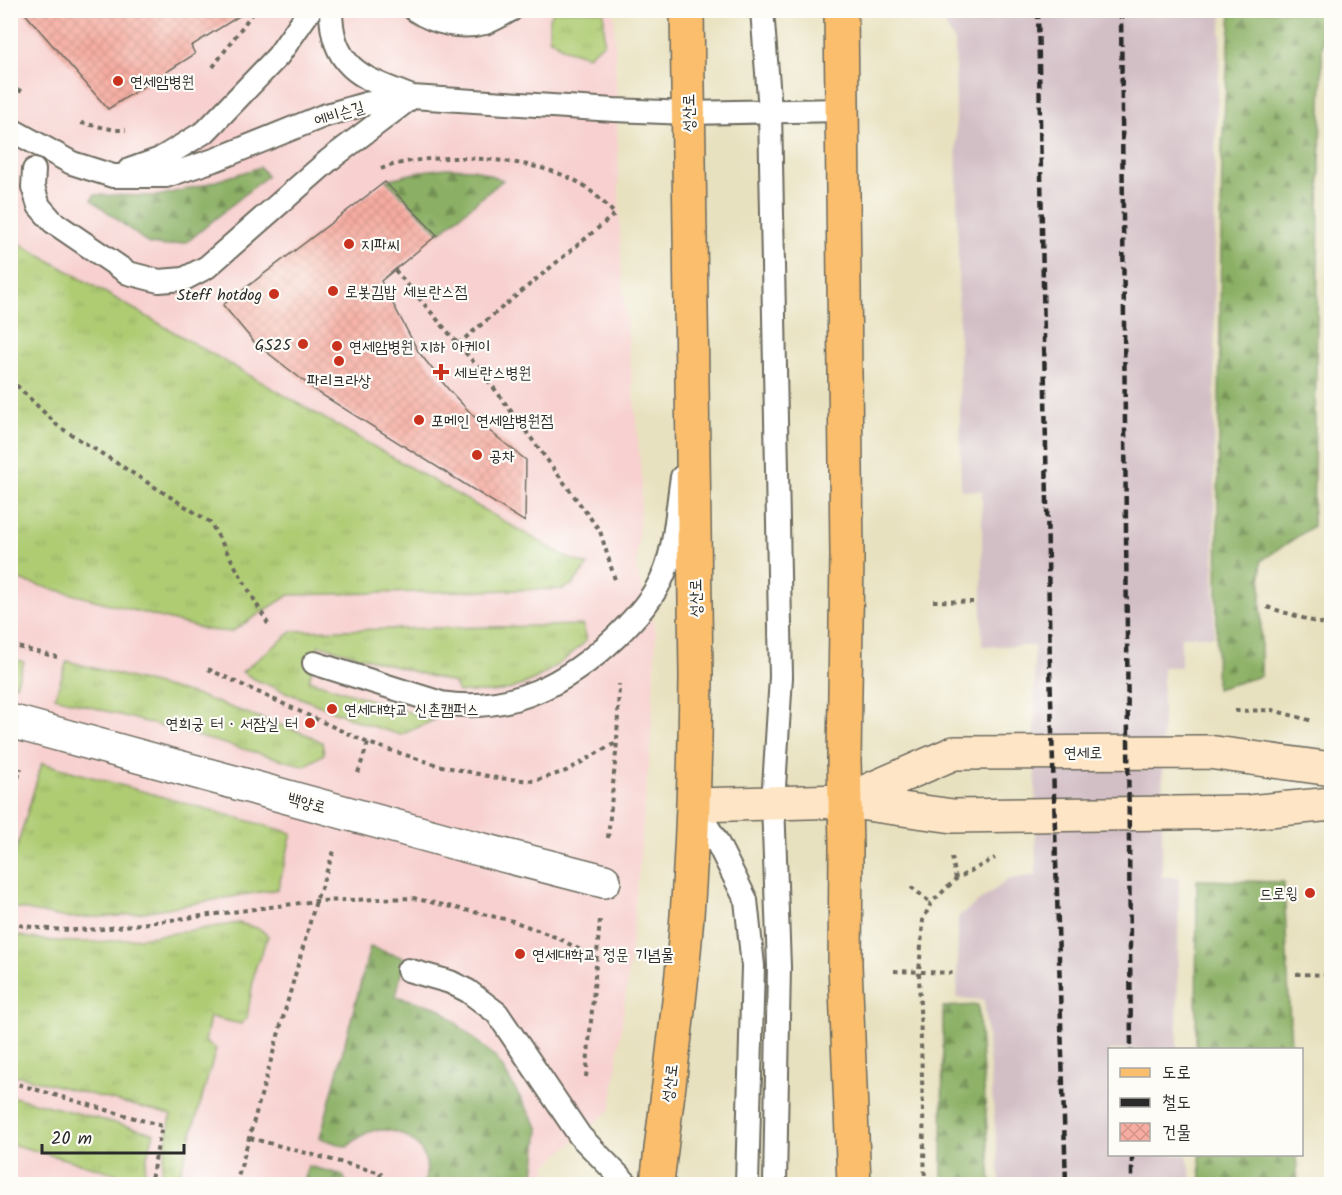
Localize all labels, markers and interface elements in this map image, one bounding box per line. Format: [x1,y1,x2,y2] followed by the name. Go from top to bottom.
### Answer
[130,70,194,95] place label: 연세암병원
[111,74,125,88] marker: 연세암병원
[677,93,702,133] street label: 성산로
[311,95,368,134] street label: 에비슨길
[361,233,400,258] place label: 지파씨
[342,237,356,251] marker: 지파씨
[345,280,467,305] place label: 로봇김밥 세브란스점
[177,283,262,308] place label: Steff hotdog
[326,284,340,298] marker: 로봇김밥 세브란스점
[267,287,281,301] marker: Steff hotdog
[255,333,292,358] place label: GS25
[349,335,491,360] place label: 연세암병원 지하 아케이
[296,337,310,351] marker: GS25
[330,339,344,353] marker: 연세암병원 지하 아케이
[332,354,346,368] marker: 파리크라상
[454,361,531,386] place label: 세브란스병원
[432,363,450,381] marker: 세브란스병원
[307,369,371,394] place label: 파리크라상
[431,409,553,434] place label: 포메인 연세암병원점
[412,413,426,427] marker: 포메인 연세암병원점
[489,444,515,469] place label: 공차
[470,448,484,462] marker: 공차
[684,578,709,618] street label: 성산로
[344,698,479,723] place label: 연세대학교 신촌캠퍼스
[325,702,339,716] marker: 연세대학교 신촌캠퍼스
[166,712,298,737] place label: 연희궁 터 · 서잠실 터
[303,716,317,730] marker: 연희궁 터 · 서잠실 터
[1064,741,1102,766] street label: 연세로
[285,786,329,821] street label: 백양로
[1259,882,1298,907] place label: 드로윙
[1303,886,1317,900] marker: 드로윙
[532,943,674,968] place label: 연세대학교 정문 기념물
[513,947,527,961] marker: 연세대학교 정문 기념물
[1108,1048,1303,1156] legend
[1162,1059,1191,1088] text: 도로
[656,1062,685,1104] street label: 성산로
[1162,1089,1191,1118] text: 철도
[42,1117,184,1155] scale bar
[1162,1119,1191,1148] text: 건물
[51,1125,92,1154] text: 20 m

